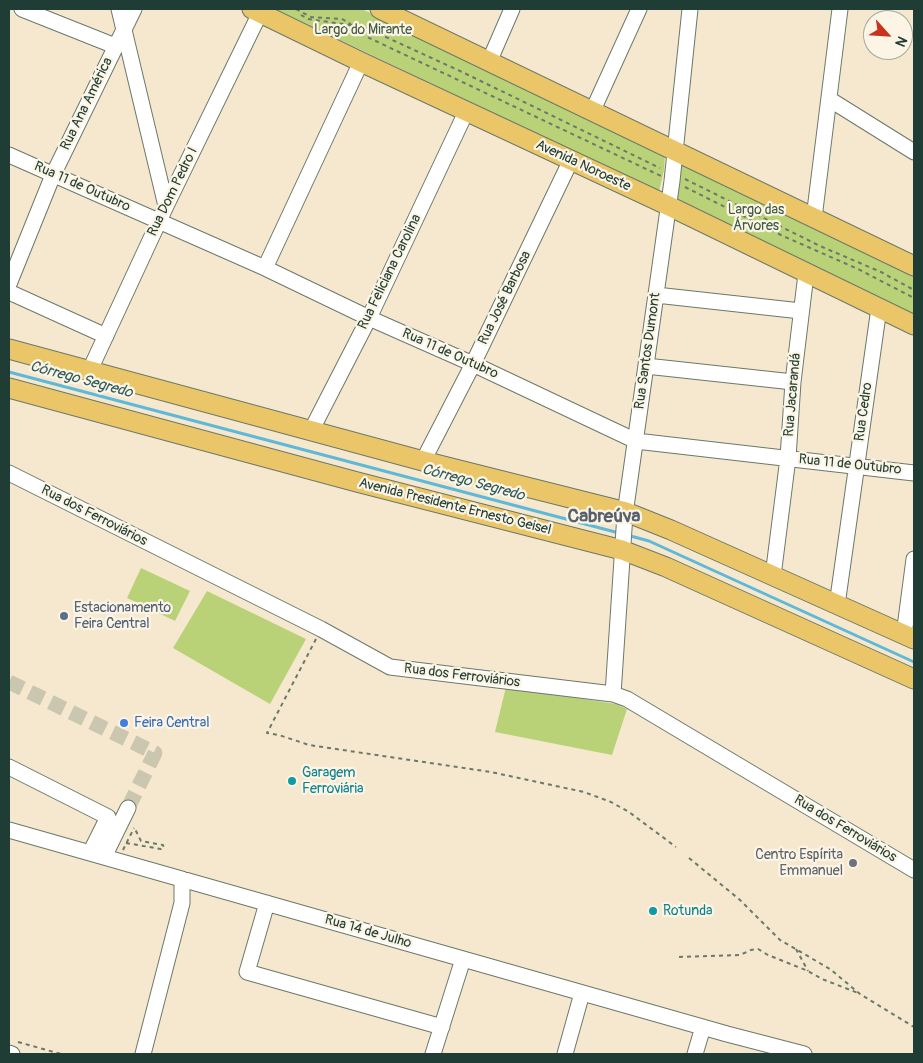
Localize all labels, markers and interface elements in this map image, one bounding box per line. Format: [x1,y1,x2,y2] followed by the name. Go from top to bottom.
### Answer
[863,10,913,60] north arrow
[314,22,412,38] park label: Largo do Mirante
[891,33,911,49] text: N
[57,55,117,153] street label: Rua Ana América
[533,137,633,195] street label: Avenida Noroeste
[144,145,202,239] street label: Rua Dom Pedro I
[31,158,133,216] street label: Rua 11 de Outubro
[728,202,784,234] park label: Largo das Árvores
[355,212,425,332] street label: Rua Feliciana Carolina
[475,248,535,348] street label: Rua José Barbosa
[632,292,664,410] street label: Rua Santos Dumont
[399,325,501,383] street label: Rua 11 de Outubro
[781,352,805,438] street label: Rua Jacarandá
[28,358,134,402] water label: Córrego Segredo
[852,381,876,443] street label: Rua Cedro
[798,451,902,479] street label: Rua 11 de Outubro
[420,461,526,505] water label: Córrego Segredo
[357,475,553,539] street label: Avenida Presidente Ernesto Geisel
[38,482,150,550] street label: Rua dos Ferroviários
[568,506,640,528] district label: Cabreúva
[74,600,171,632] place label: Estacionamento Feira Central
[58,610,70,622] marker: Estacionamento Feira Central
[403,661,521,691] street label: Rua dos Ferroviários
[134,715,209,731] place label: Feira Central
[118,717,130,729] marker: Feira Central
[302,765,363,798] place label: Garagem Ferroviária
[286,775,298,787] marker: Garagem Ferroviária
[791,792,899,866] street label: Rua dos Ferroviários
[755,847,843,880] place label: Centro Espírita Emmanuel
[847,857,859,869] marker: Centro Espírita Emmanuel
[663,903,713,919] place label: Rotunda
[647,905,659,917] marker: Rotunda
[323,912,413,952] street label: Rua 14 de Julho

